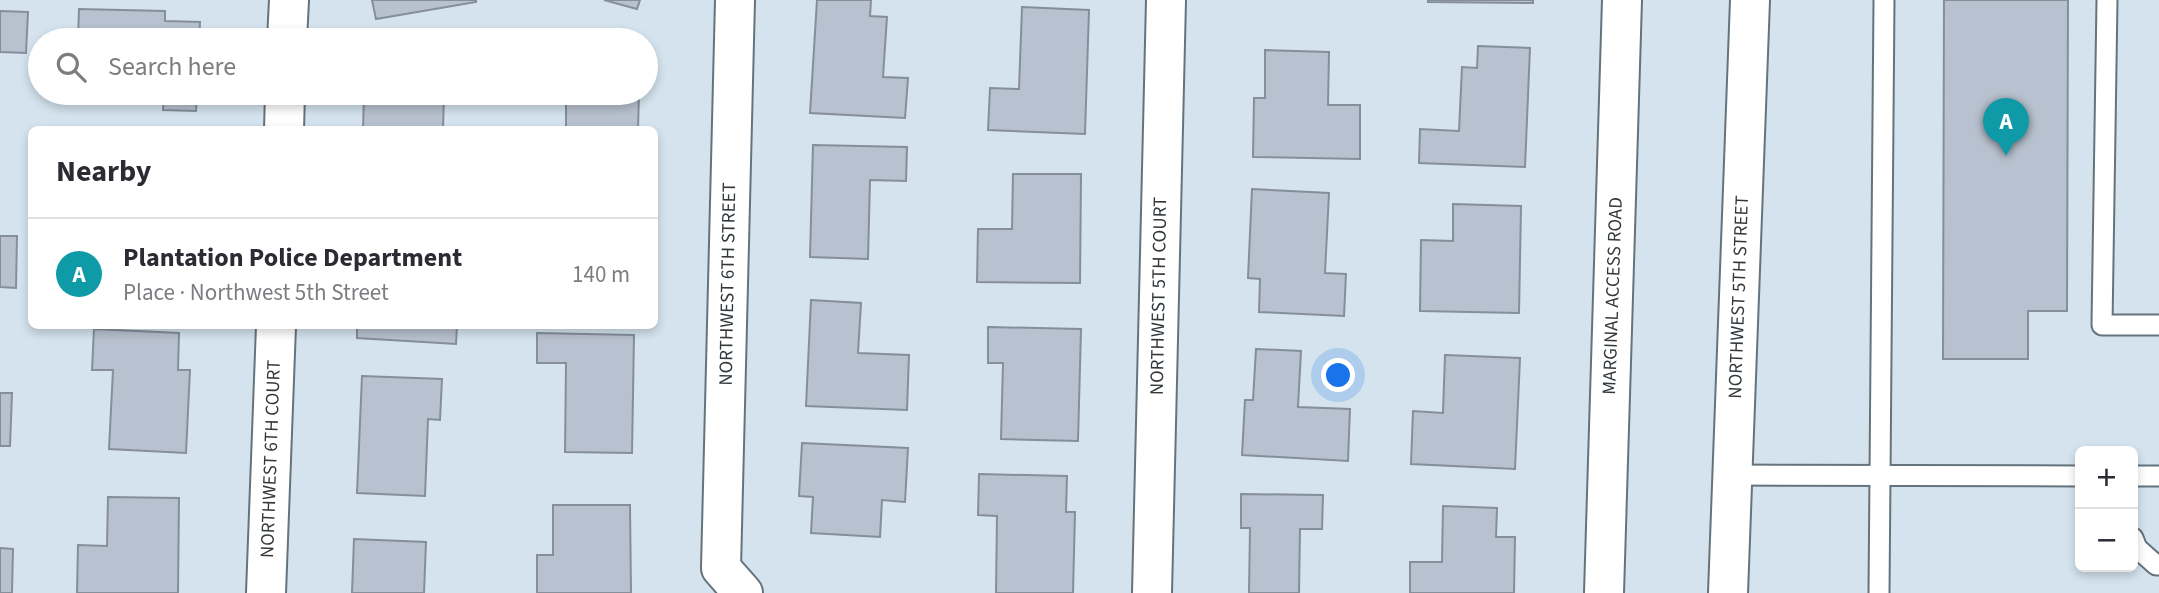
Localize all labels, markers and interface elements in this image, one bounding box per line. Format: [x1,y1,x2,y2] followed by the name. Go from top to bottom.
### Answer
[28,28,658,105] search box
[52,48,90,86] icon: search
[108,48,236,85] text: Search here
[1983,98,2029,156] pin: A
[56,150,151,193] text: Nearby
[713,182,743,386] street label: NORTHWEST 6TH STREET
[1722,195,1756,399] street label: NORTHWEST 5TH STREET
[1144,197,1174,395] street label: NORTHWEST 5TH COURT
[1596,197,1630,395] street label: MARGINAL ACCESS ROAD
[123,239,462,276] text: Plantation Police Department
[72,258,86,291] text: A
[572,258,630,291] text: 140 m
[123,276,389,309] text: Place · Northwest 5th Street
[1321,358,1355,392] your location
[254,359,288,559] street label: NORTHWEST 6TH COURT
[2075,446,2138,572] map controls
[2075,446,2138,509] button: +
[2075,509,2138,572] button: −

